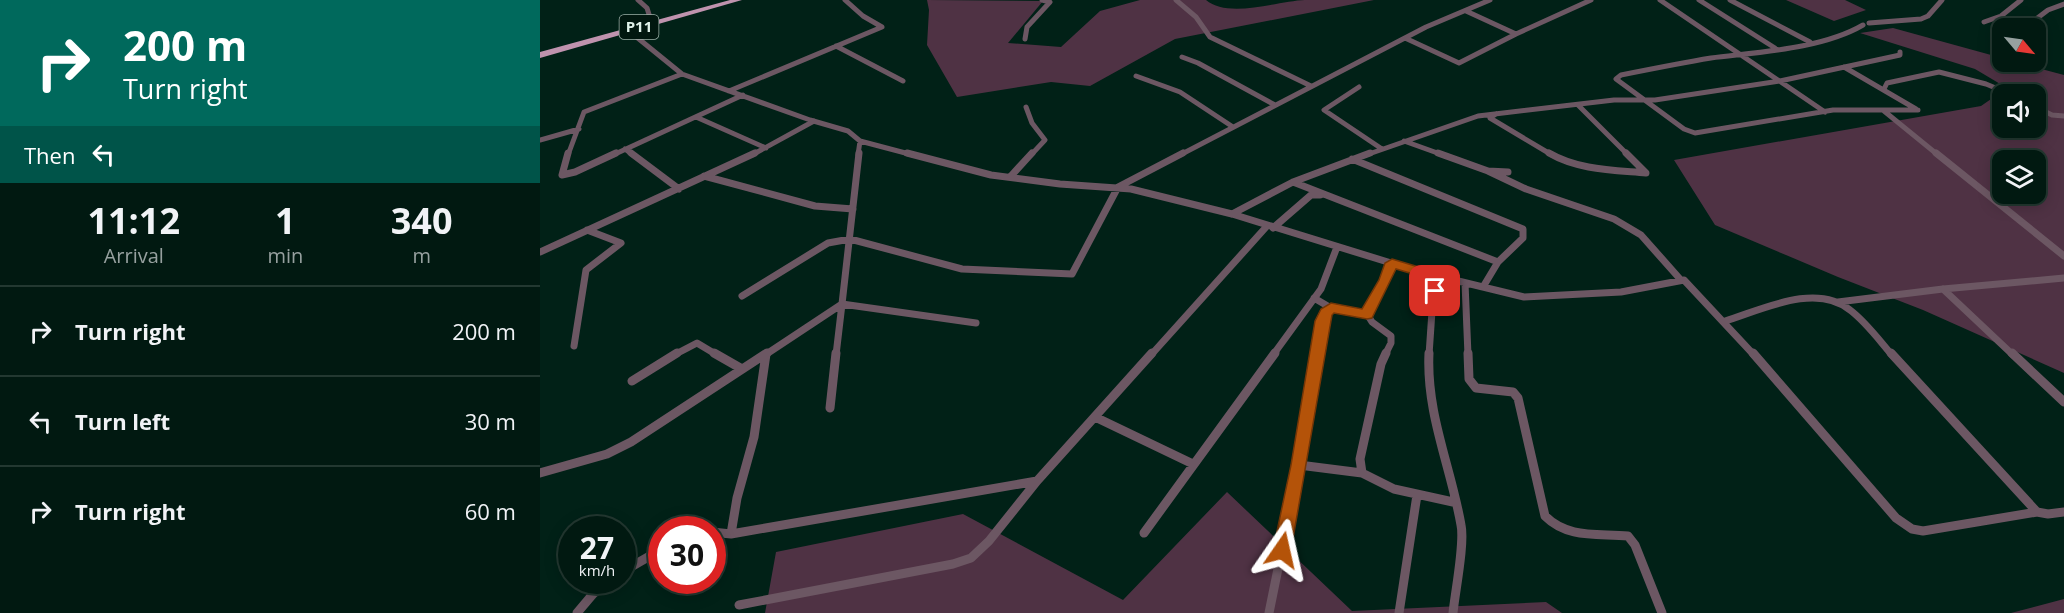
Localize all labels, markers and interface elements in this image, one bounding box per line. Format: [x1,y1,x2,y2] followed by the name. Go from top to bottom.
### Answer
[620,15,658,39] road number: P11
[123,16,247,73] text: 200 m
[1992,18,2046,72] north arrow
[1992,18,2046,204] map controls
[24,24,102,102] icon: right
[123,70,248,107] text: Turn right
[1992,84,2046,138] button: sound
[87,138,120,171] icon: left
[24,140,75,170] text: Then
[1992,150,2046,204] button: layers
[87,196,180,245] text: 11:12
[275,196,296,245] text: 1
[391,196,453,245] text: 340
[104,242,164,269] text: Arrival
[267,242,303,269] text: min
[412,242,431,269] text: m
[1409,265,1460,316] pin
[1418,274,1451,307] icon: arrive
[24,315,57,348] icon: right
[75,316,186,346] text: Turn right
[452,316,516,346] text: 200 m
[24,405,57,438] icon: left
[75,406,170,436] text: Turn left
[465,406,516,436] text: 30 m
[24,495,57,528] icon: right
[75,496,186,526] text: Turn right
[465,496,516,526] text: 60 m
[648,516,726,594] speed limit sign: 30
[1250,518,1314,582] position arrow
[580,527,614,568] text: 27
[579,560,615,580] text: km/h

